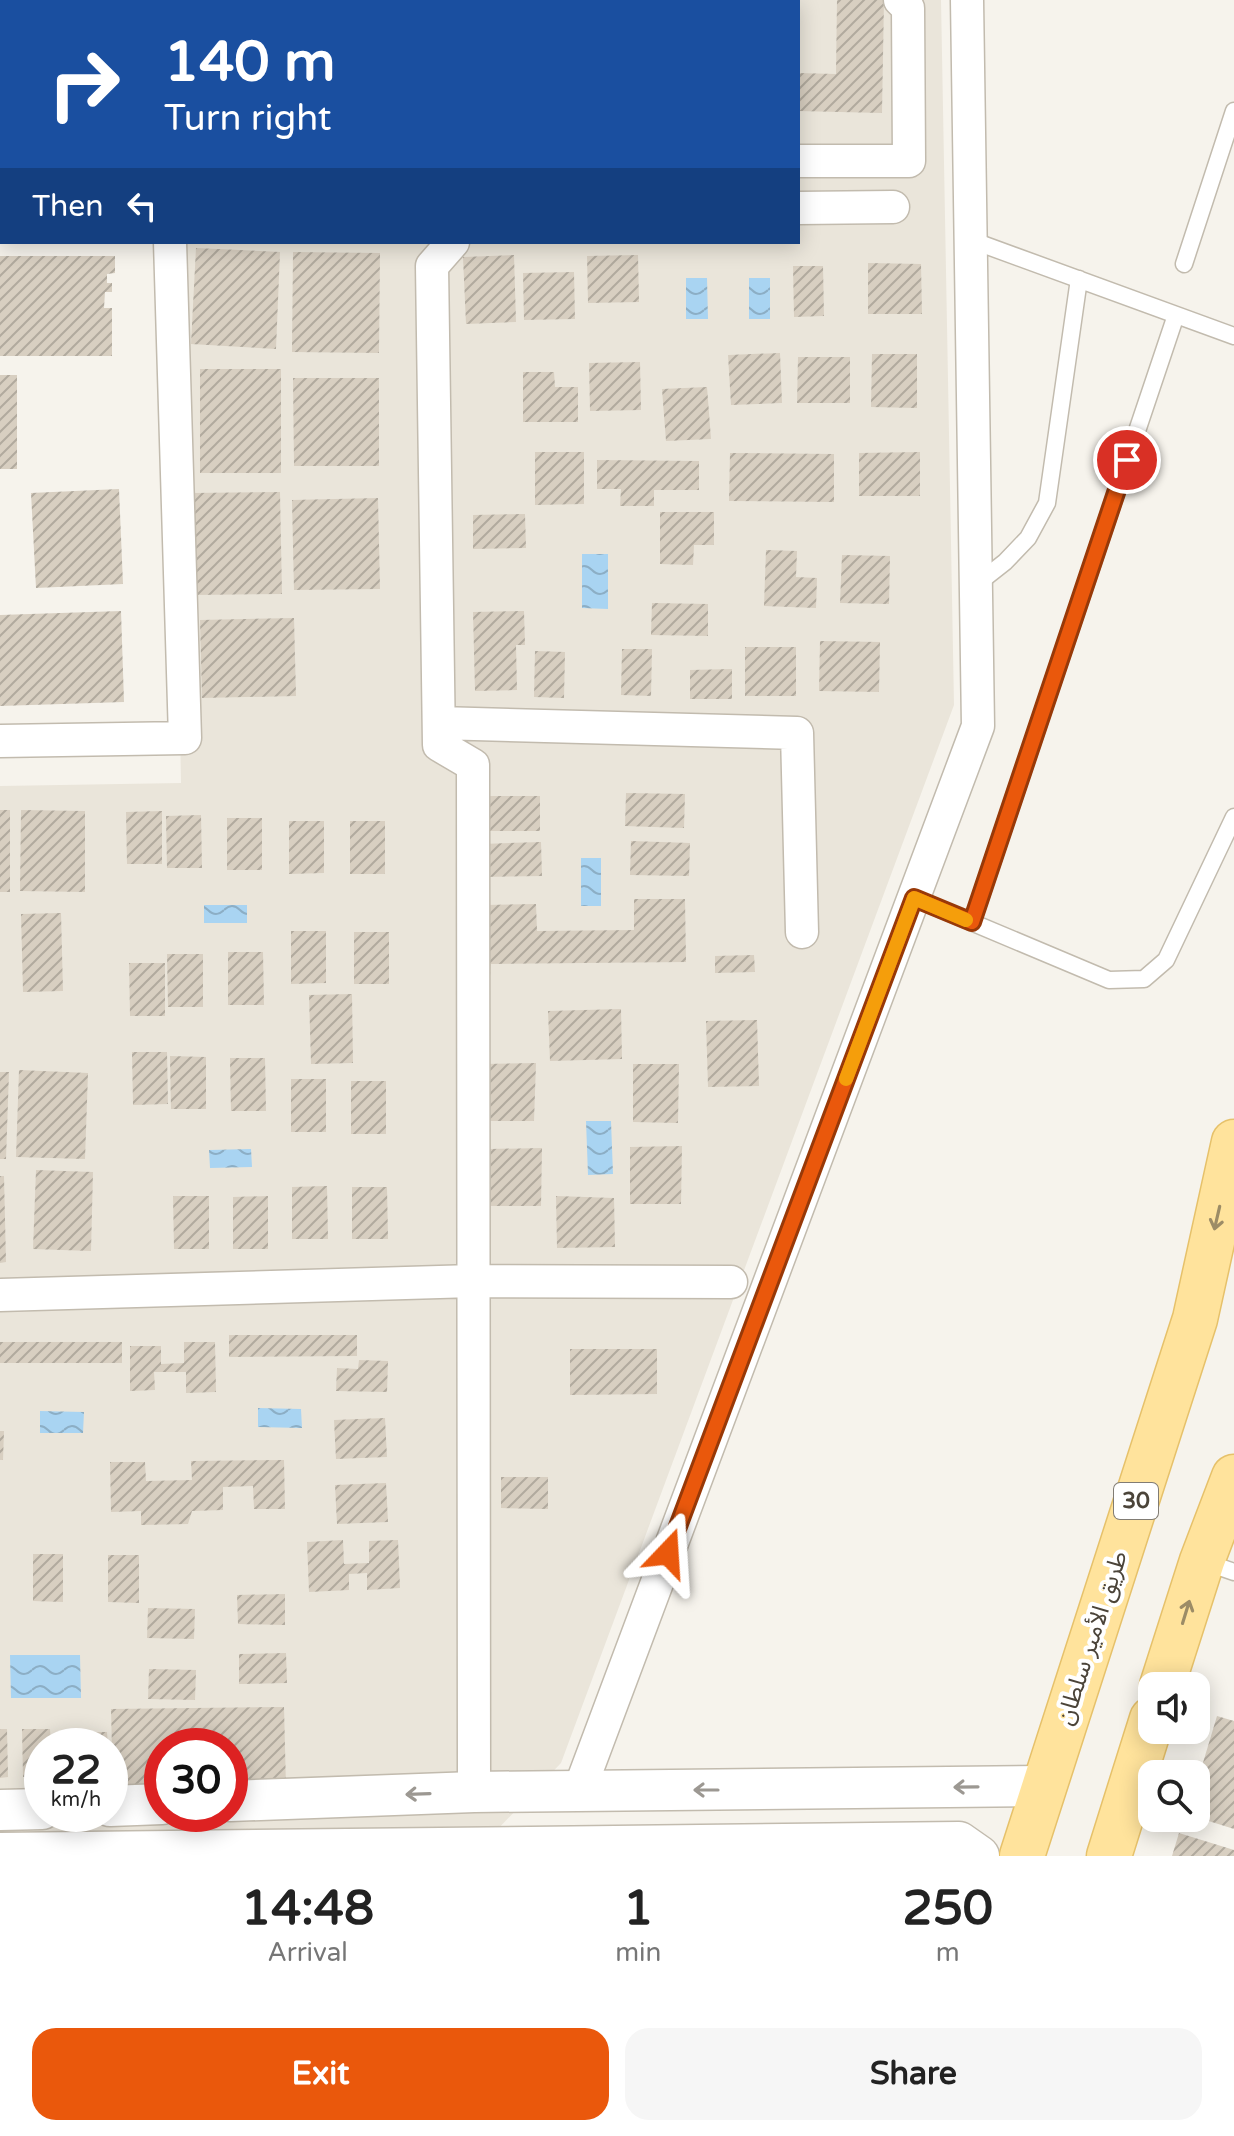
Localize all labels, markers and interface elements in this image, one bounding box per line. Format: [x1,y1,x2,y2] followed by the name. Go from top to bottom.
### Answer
[164,29,335,96] text: 140 m
[32,32,136,136] icon: right
[164,97,331,140] text: Turn right
[120,184,164,228] icon: left
[32,188,104,225] text: Then
[1093,426,1161,494] pin
[1105,438,1149,482] icon: arrive
[1209,1205,1224,1230] one-way arrow
[1114,1483,1158,1519] road number: 30
[626,1511,710,1595] position arrow
[1050,1547,1134,1729] street label: طريق الأمير سلطان
[1179,1599,1194,1625] one-way arrow
[1138,1672,1210,1832] map controls
[1138,1672,1210,1744] button: sound
[144,1728,248,1832] speed limit sign: 30
[51,1746,101,1794] text: 22
[1138,1760,1210,1832] button: search
[953,1779,980,1795] one-way arrow
[693,1782,720,1798] one-way arrow
[405,1786,432,1801] one-way arrow
[51,1788,101,1812] text: km/h
[241,1880,374,1938] text: 14:48
[623,1880,653,1938] text: 1
[902,1880,993,1938] text: 250
[267,1937,348,1968] text: Arrival
[615,1937,661,1968] text: min
[936,1937,960,1968] text: m
[32,2028,609,2120] button: Exit
[625,2028,1202,2120] button: Share

